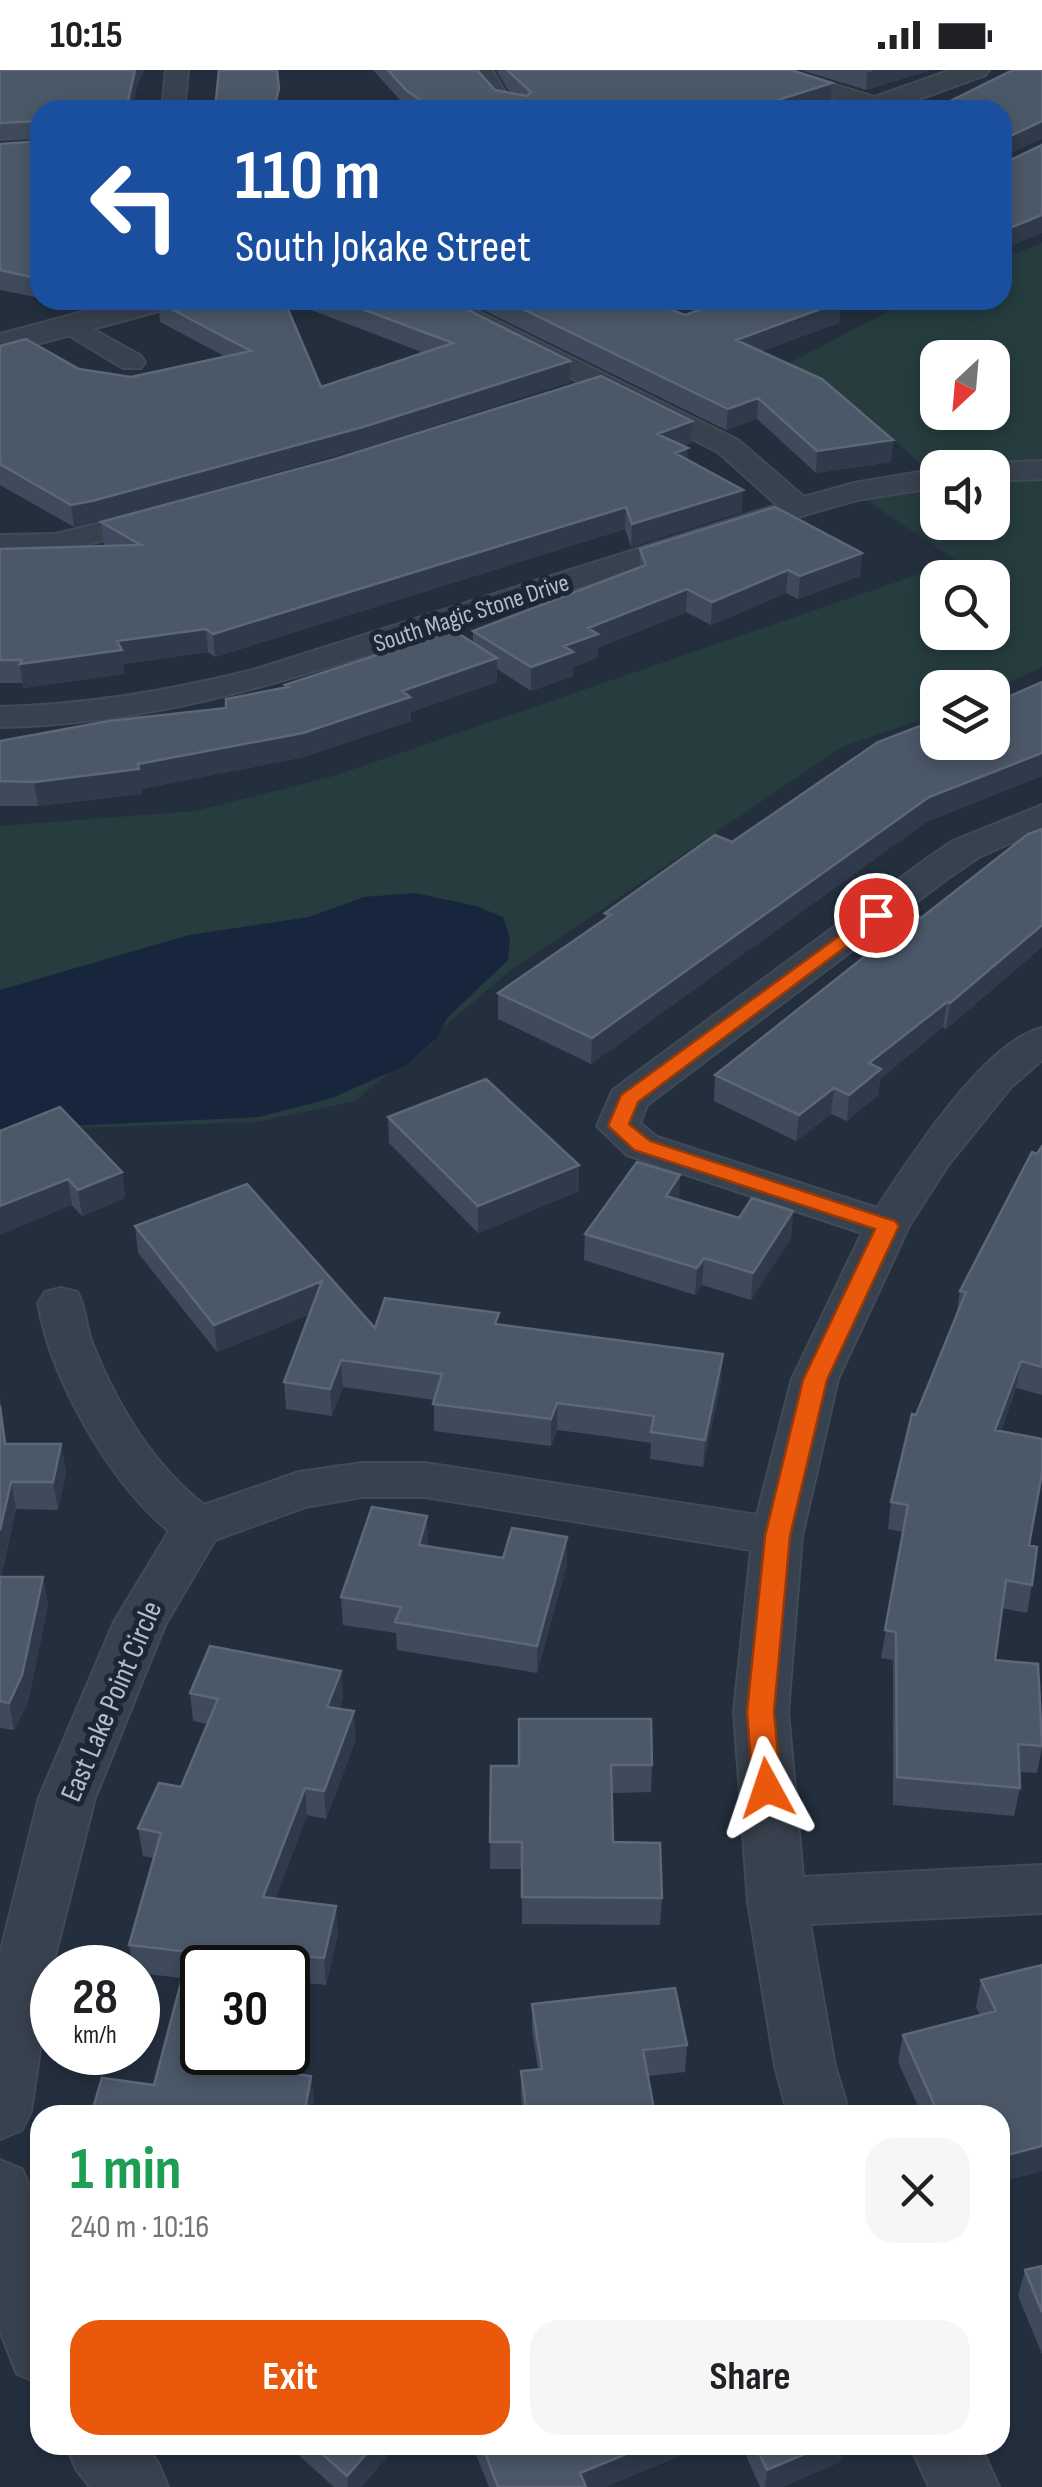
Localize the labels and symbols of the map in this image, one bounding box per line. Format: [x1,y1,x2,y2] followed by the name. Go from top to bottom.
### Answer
[920,340,1010,430] north arrow
[370,567,573,660] street label: South Magic Stone Drive
[834,873,919,958] pin
[54,1596,170,1807] street label: East Lake Point Circle
[715,1736,819,1840] position arrow
[180,1945,310,2075] speed limit sign: 30

